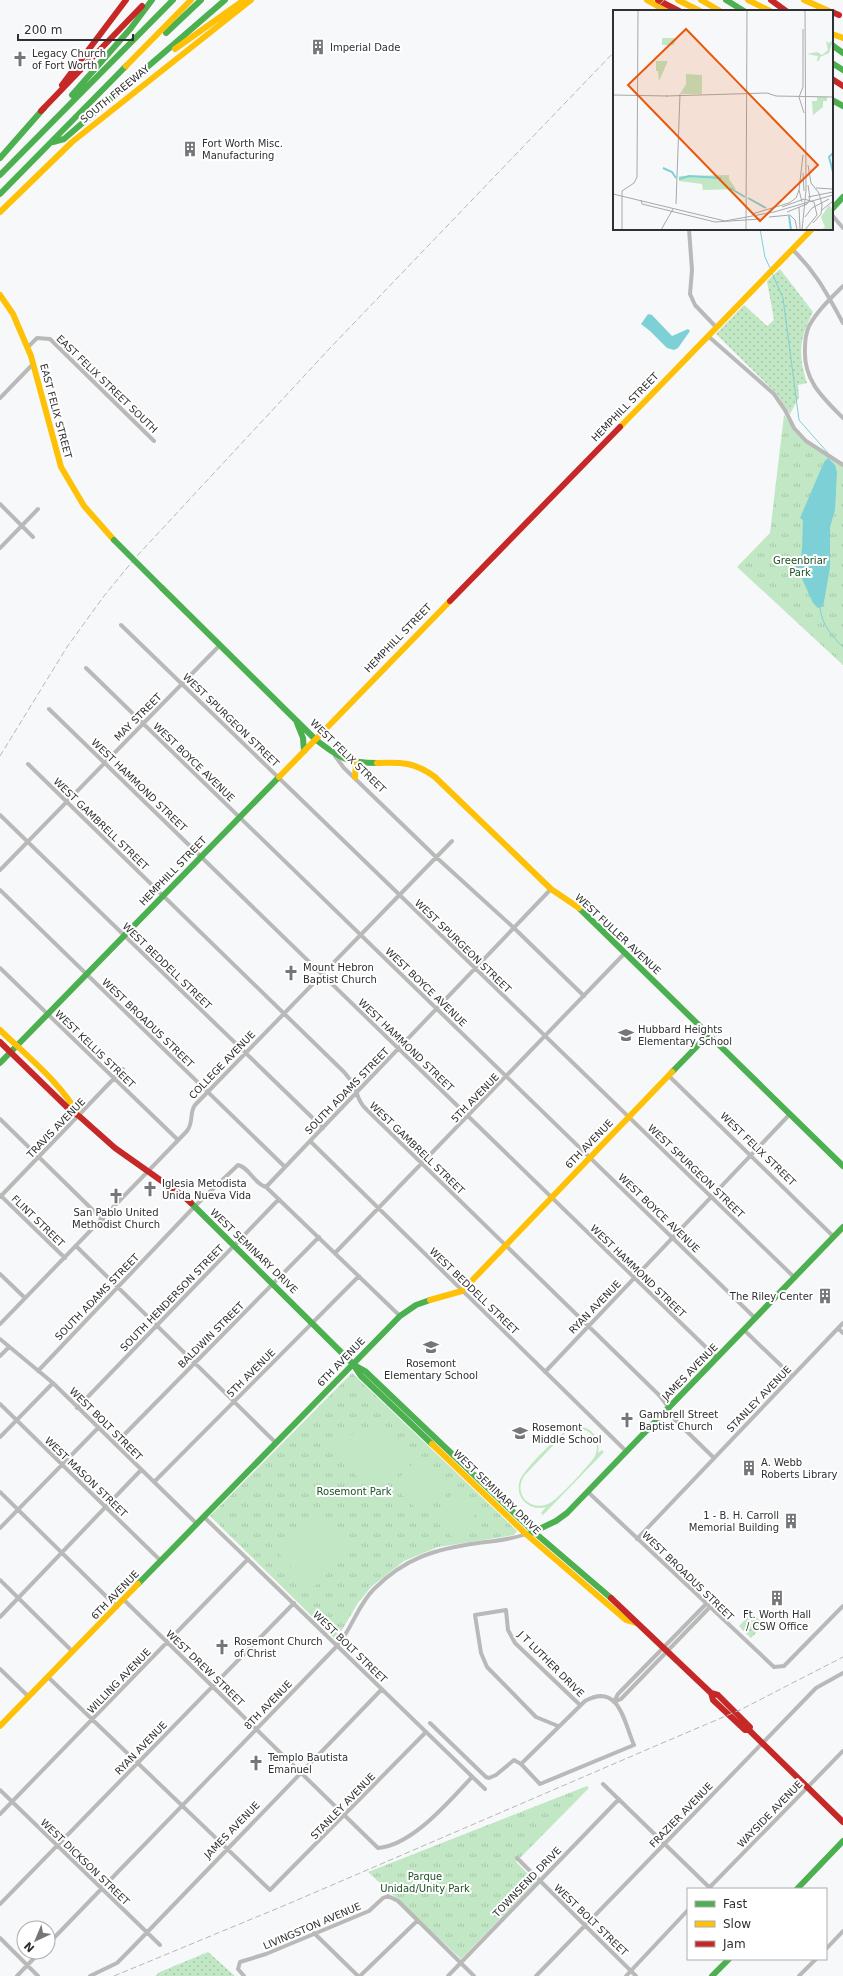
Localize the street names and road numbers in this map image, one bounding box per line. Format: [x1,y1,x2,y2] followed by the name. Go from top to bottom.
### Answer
[78,62,152,125] street label: SOUTH FREEWAY
[54,332,160,436] street label: EAST FELIX STREET SOUTH
[38,362,74,460] street label: EAST FELIX STREET
[589,370,661,444] street label: HEMPHILL STREET
[362,601,434,675] street label: HEMPHILL STREET
[181,671,282,769] street label: WEST SPURGEON STREET
[112,691,164,743] street label: MAY STREET
[308,717,389,796] street label: WEST FELIX STREET
[151,720,237,804] street label: WEST BOYCE AVENUE
[89,737,189,834] street label: WEST HAMMOND STREET
[51,776,151,873] street label: WEST GAMBRELL STREET
[137,834,209,908] street label: HEMPHILL STREET
[573,891,663,977] street label: WEST FULLER AVENUE
[413,897,514,995] street label: WEST SPURGEON STREET
[120,921,214,1012] street label: WEST BEDDELL STREET
[383,945,469,1029] street label: WEST BOYCE AVENUE
[100,976,197,1070] street label: WEST BROADUS STREET
[356,997,456,1094] street label: WEST HAMMOND STREET
[53,1008,138,1091] street label: WEST KELLIS STREET
[187,1029,257,1101] street label: COLLEGE AVENUE
[303,1045,392,1136] street label: SOUTH ADAMS STREET
[449,1071,501,1125] street label: 5TH AVENUE
[24,1096,87,1161] street label: TRAVIS AVENUE
[367,1100,467,1197] street label: WEST GAMBRELL STREET
[718,1110,799,1189] street label: WEST FELIX STREET
[563,1117,615,1171] street label: 6TH AVENUE
[646,1122,747,1220] street label: WEST SPURGEON STREET
[616,1171,702,1255] street label: WEST BOYCE AVENUE
[9,1193,67,1250] street label: FLINT STREET
[208,1206,300,1296] street label: WEST SEMINARY DRIVE
[588,1223,688,1320] street label: WEST HAMMOND STREET
[118,1242,226,1353] street label: SOUTH HENDERSON STREET
[427,1246,521,1337] street label: WEST BEDDELL STREET
[53,1251,142,1342] street label: SOUTH ADAMS STREET
[567,1278,623,1336] street label: RYAN AVENUE
[176,1299,247,1370] street label: BALDWIN STREET
[315,1335,367,1389] street label: 6TH AVENUE
[659,1341,720,1403] street label: JAMES AVENUE
[225,1347,277,1399] street label: 5TH AVENUE
[725,1364,793,1434] street label: STANLEY AVENUE
[67,1385,145,1463] street label: WEST BOLT STREET
[42,1435,130,1520] street label: WEST MASON STREET
[451,1447,543,1537] street label: WEST SEMINARY DRIVE
[640,1529,737,1623] street label: WEST BROADUS STREET
[89,1568,141,1622] street label: 6TH AVENUE
[311,1609,390,1686] street label: WEST BOLT STREET
[164,1628,247,1709] street label: WEST DREW STREET
[515,1628,586,1699] street label: J T LUTHER DRIVE
[85,1646,153,1716] street label: WILLING AVENUE
[242,1678,294,1732] street label: 8TH AVENUE
[113,1719,169,1777] street label: RYAN AVENUE
[309,1771,377,1841] street label: STANLEY AVENUE
[735,1778,805,1850] street label: WAYSIDE AVENUE
[647,1780,715,1850] street label: FRAZIER AVENUE
[201,1799,262,1861] street label: JAMES AVENUE
[38,1817,132,1908] street label: WEST DICKSON STREET
[490,1845,563,1920] street label: TOWNSEND DRIVE
[552,1882,631,1959] street label: WEST BOLT STREET
[262,1900,362,1952] street label: LIVINGSTON AVENUE

